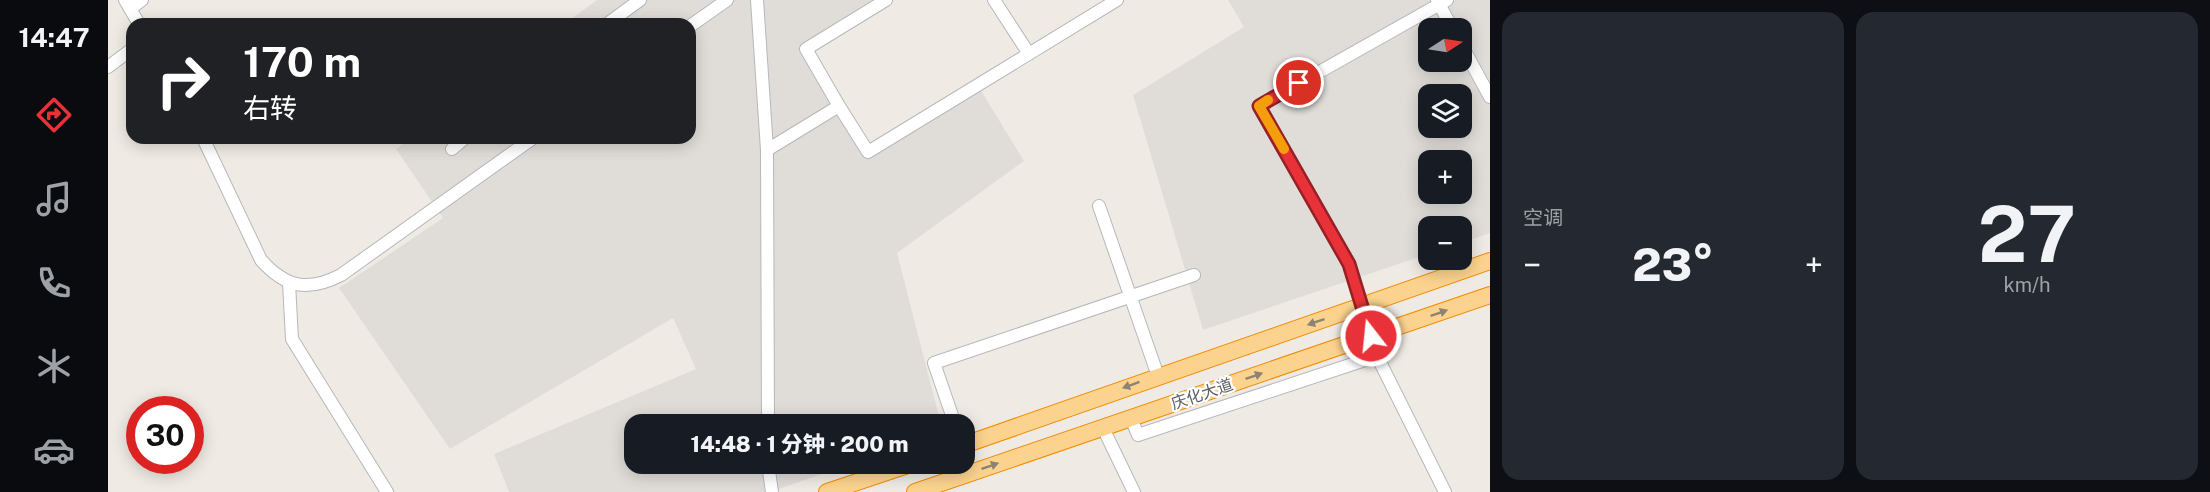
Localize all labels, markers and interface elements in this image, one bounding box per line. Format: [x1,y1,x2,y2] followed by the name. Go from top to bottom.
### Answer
[1418,18,1472,72] north arrow
[1418,18,1472,270] map controls
[18,21,90,53] text: 14:47
[243,37,361,86] text: 170 m
[144,42,222,120] icon: right
[1273,57,1324,108] pin
[1282,66,1315,99] icon: arrive
[1418,84,1472,138] button: layers
[243,92,297,124] text: 右转
[33,94,75,136] icon: directions
[1418,150,1472,204] button: +
[33,178,75,220] icon: music
[1978,188,2076,280] text: 27
[1523,206,1563,230] text: 空调
[1418,216,1472,270] button: −
[1632,238,1714,291] text: 23°
[1523,246,1541,284] text: −
[1805,246,1823,284] text: +
[33,262,75,304] icon: phone
[2003,273,2051,297] text: km/h
[1339,304,1403,368] position arrow
[1430,308,1448,318] one-way arrow
[1307,317,1325,327] one-way arrow
[33,345,75,387] icon: climate
[1245,371,1263,381] one-way arrow
[1169,375,1235,413] street label: 庆化大道
[1122,381,1140,391] one-way arrow
[126,396,204,474] speed limit sign: 30
[33,429,75,471] icon: car
[690,431,909,457] text: 14:48 · 1 分钟 · 200 m
[981,461,999,471] one-way arrow

